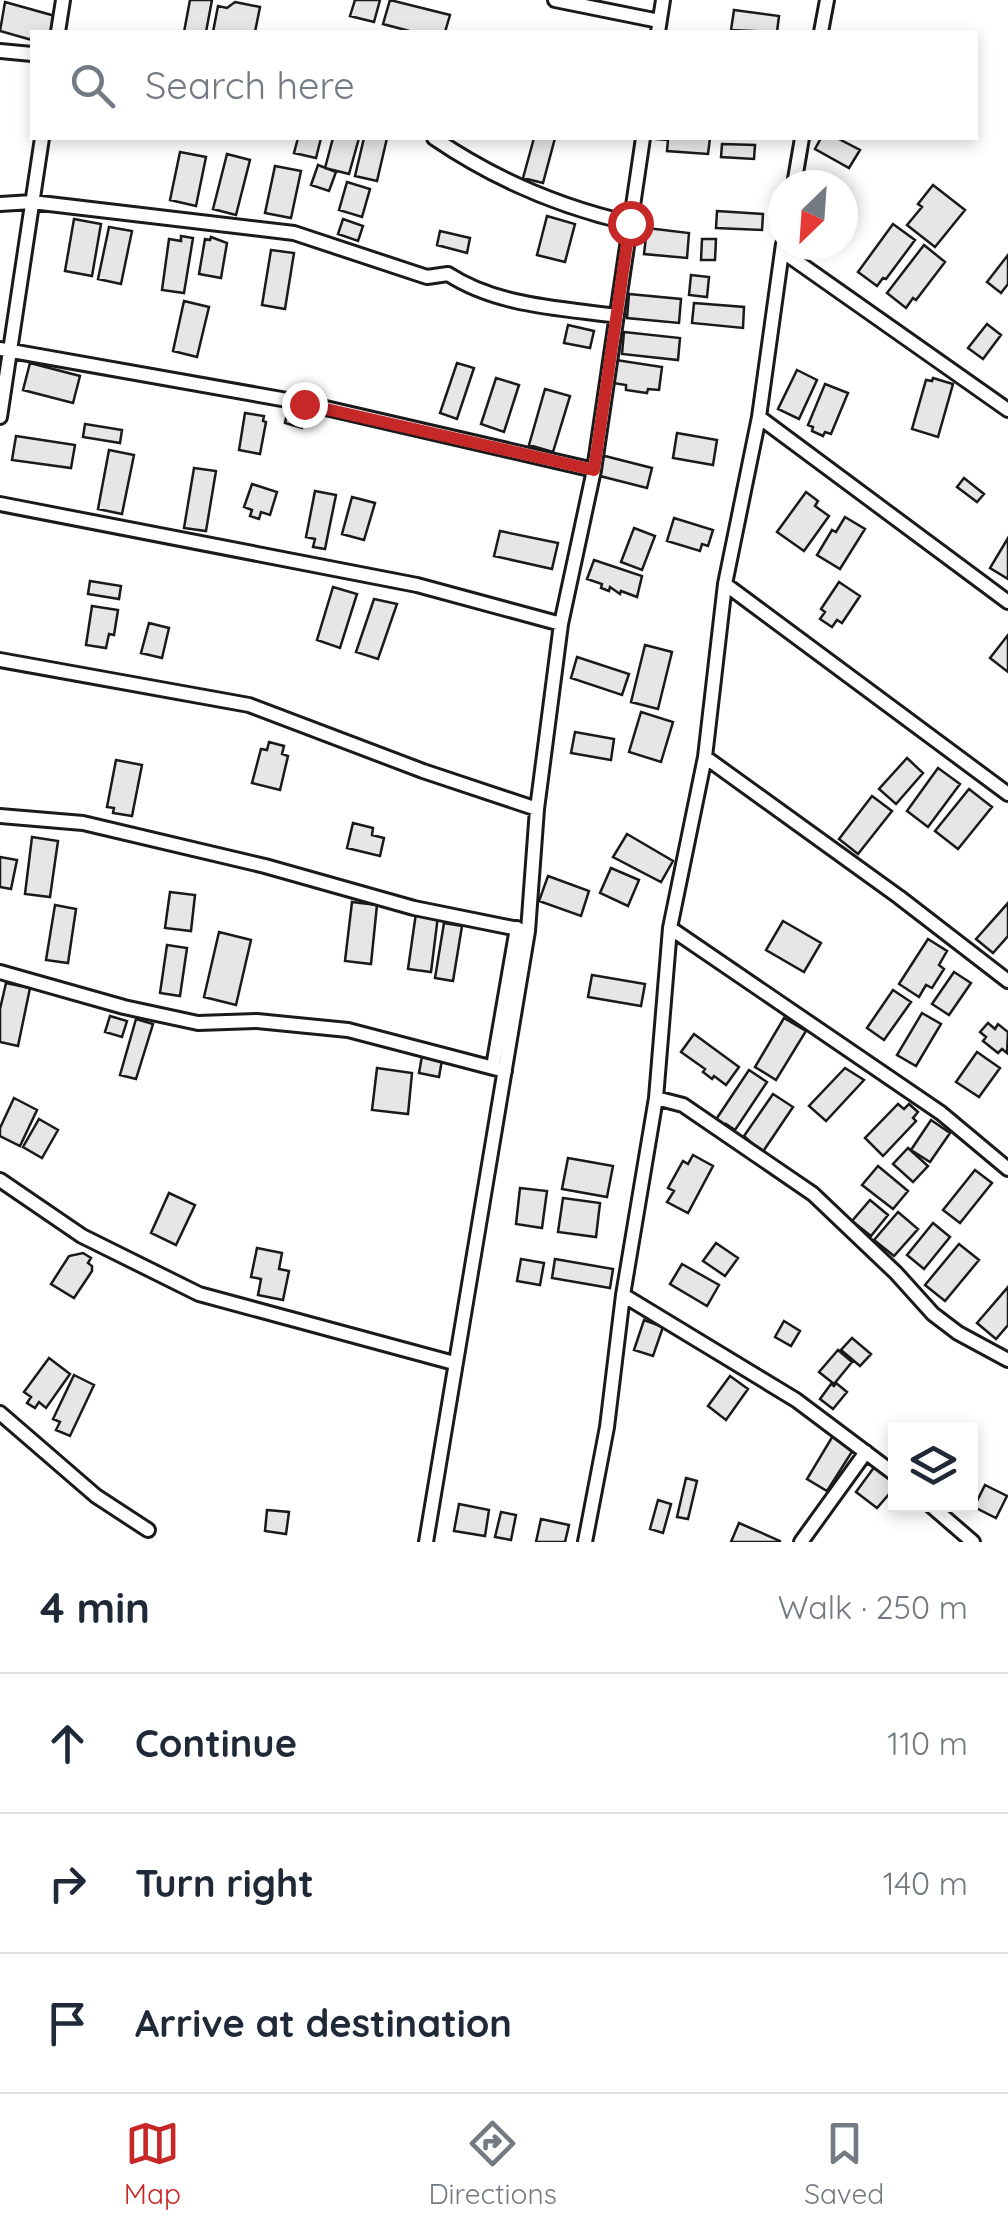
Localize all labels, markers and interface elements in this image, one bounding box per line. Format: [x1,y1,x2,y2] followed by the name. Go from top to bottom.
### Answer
[30,30,978,140] search box
[65,58,120,113] icon: search
[145,61,355,109] text: Search here
[768,170,858,260] north arrow
[608,201,654,247] route start
[282,382,328,428] route end
[888,1422,978,1512] map controls
[888,1422,978,1512] button: layers
[40,1581,150,1634] text: 4 min
[778,1587,968,1627] text: Walk · 250 m
[40,1716,95,1771] icon: ahead
[135,1719,297,1767] text: Continue
[887,1723,968,1763] text: 110 m
[40,1856,95,1911] icon: right
[135,1859,314,1907] text: Turn right
[883,1863,968,1903] text: 140 m
[40,1996,95,2051] icon: arrive
[135,1999,512,2047] text: Arrive at destination
[124,2116,181,2211] tab: Map
[428,2116,557,2211] tab: Directions
[804,2116,884,2211] tab: Saved

